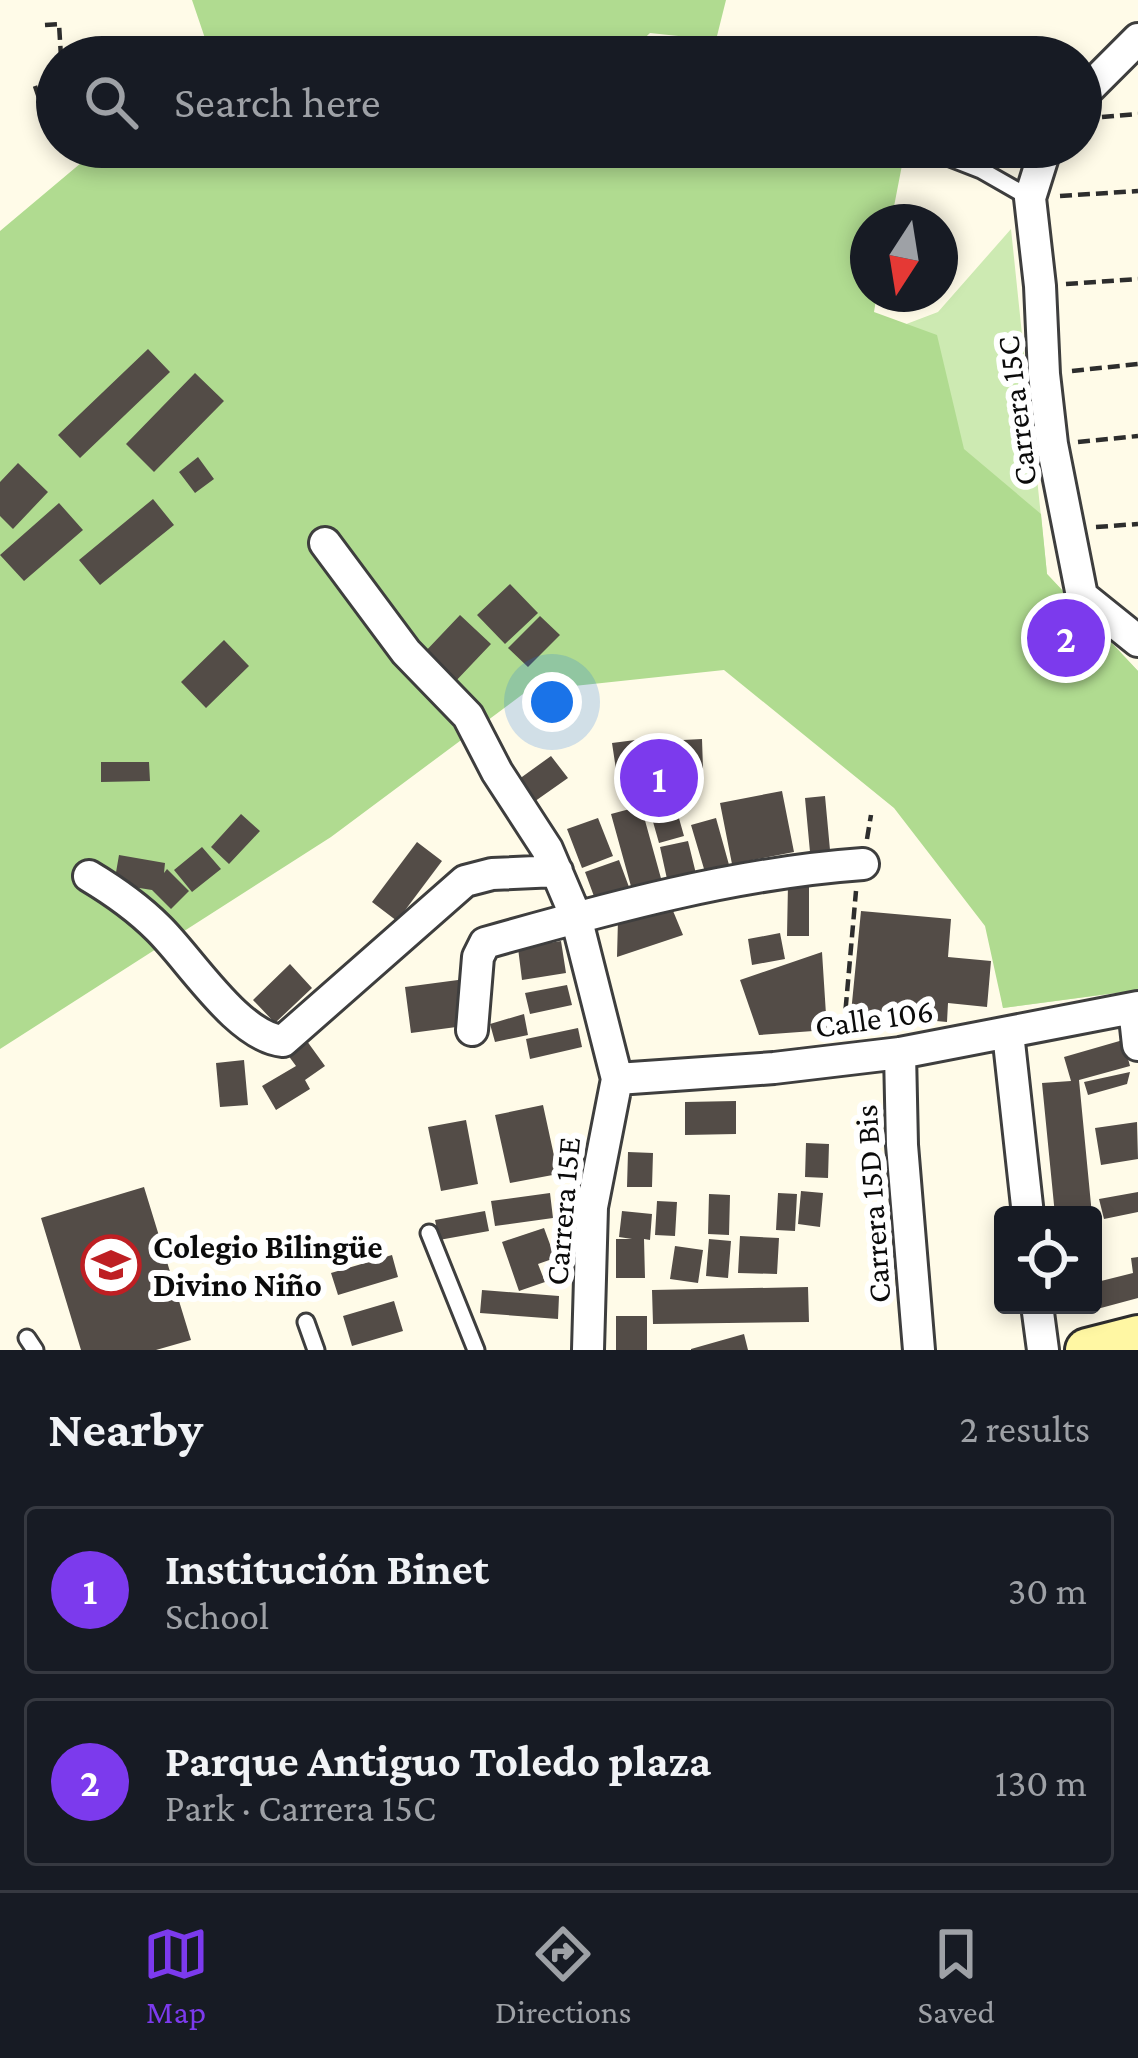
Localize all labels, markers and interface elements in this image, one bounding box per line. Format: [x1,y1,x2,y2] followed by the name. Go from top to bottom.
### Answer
[36,36,1102,168] search box
[78,69,144,135] icon: search
[174,77,381,127] text: Search here
[850,204,958,312] north arrow
[988,334,1044,488] street label: Carrera 15C
[1027,593,1105,683] pin: 2
[522,672,582,732] your location
[620,733,698,823] pin: 1
[813,991,935,1045] street label: Calle 106
[847,1104,897,1304] street label: Carrera 15D Bis
[537,1135,587,1287] street label: Carrera 15E
[994,1206,1102,1314] map controls
[994,1206,1102,1314] button: locate
[153,1228,383,1303] place label: Colegio Bilingüe Divino Niño
[80,1234,142,1296] school or university icon: Colegio Bilingüe Divino Niño
[48,1400,203,1457] text: Nearby
[960,1407,1090,1450] text: 2 results
[165,1544,489,1594] text: Institución Binet
[83,1569,97,1612] text: 1
[1008,1569,1087,1612] text: 30 m
[165,1594,269,1637] text: School
[165,1736,711,1786] text: Parque Antiguo Toledo plaza
[80,1761,100,1804] text: 2
[995,1761,1087,1804] text: 130 m
[165,1786,436,1829] text: Park · Carrera 15C
[143,1921,209,2030] tab: Map
[495,1921,632,2030] tab: Directions
[918,1921,995,2030] tab: Saved

